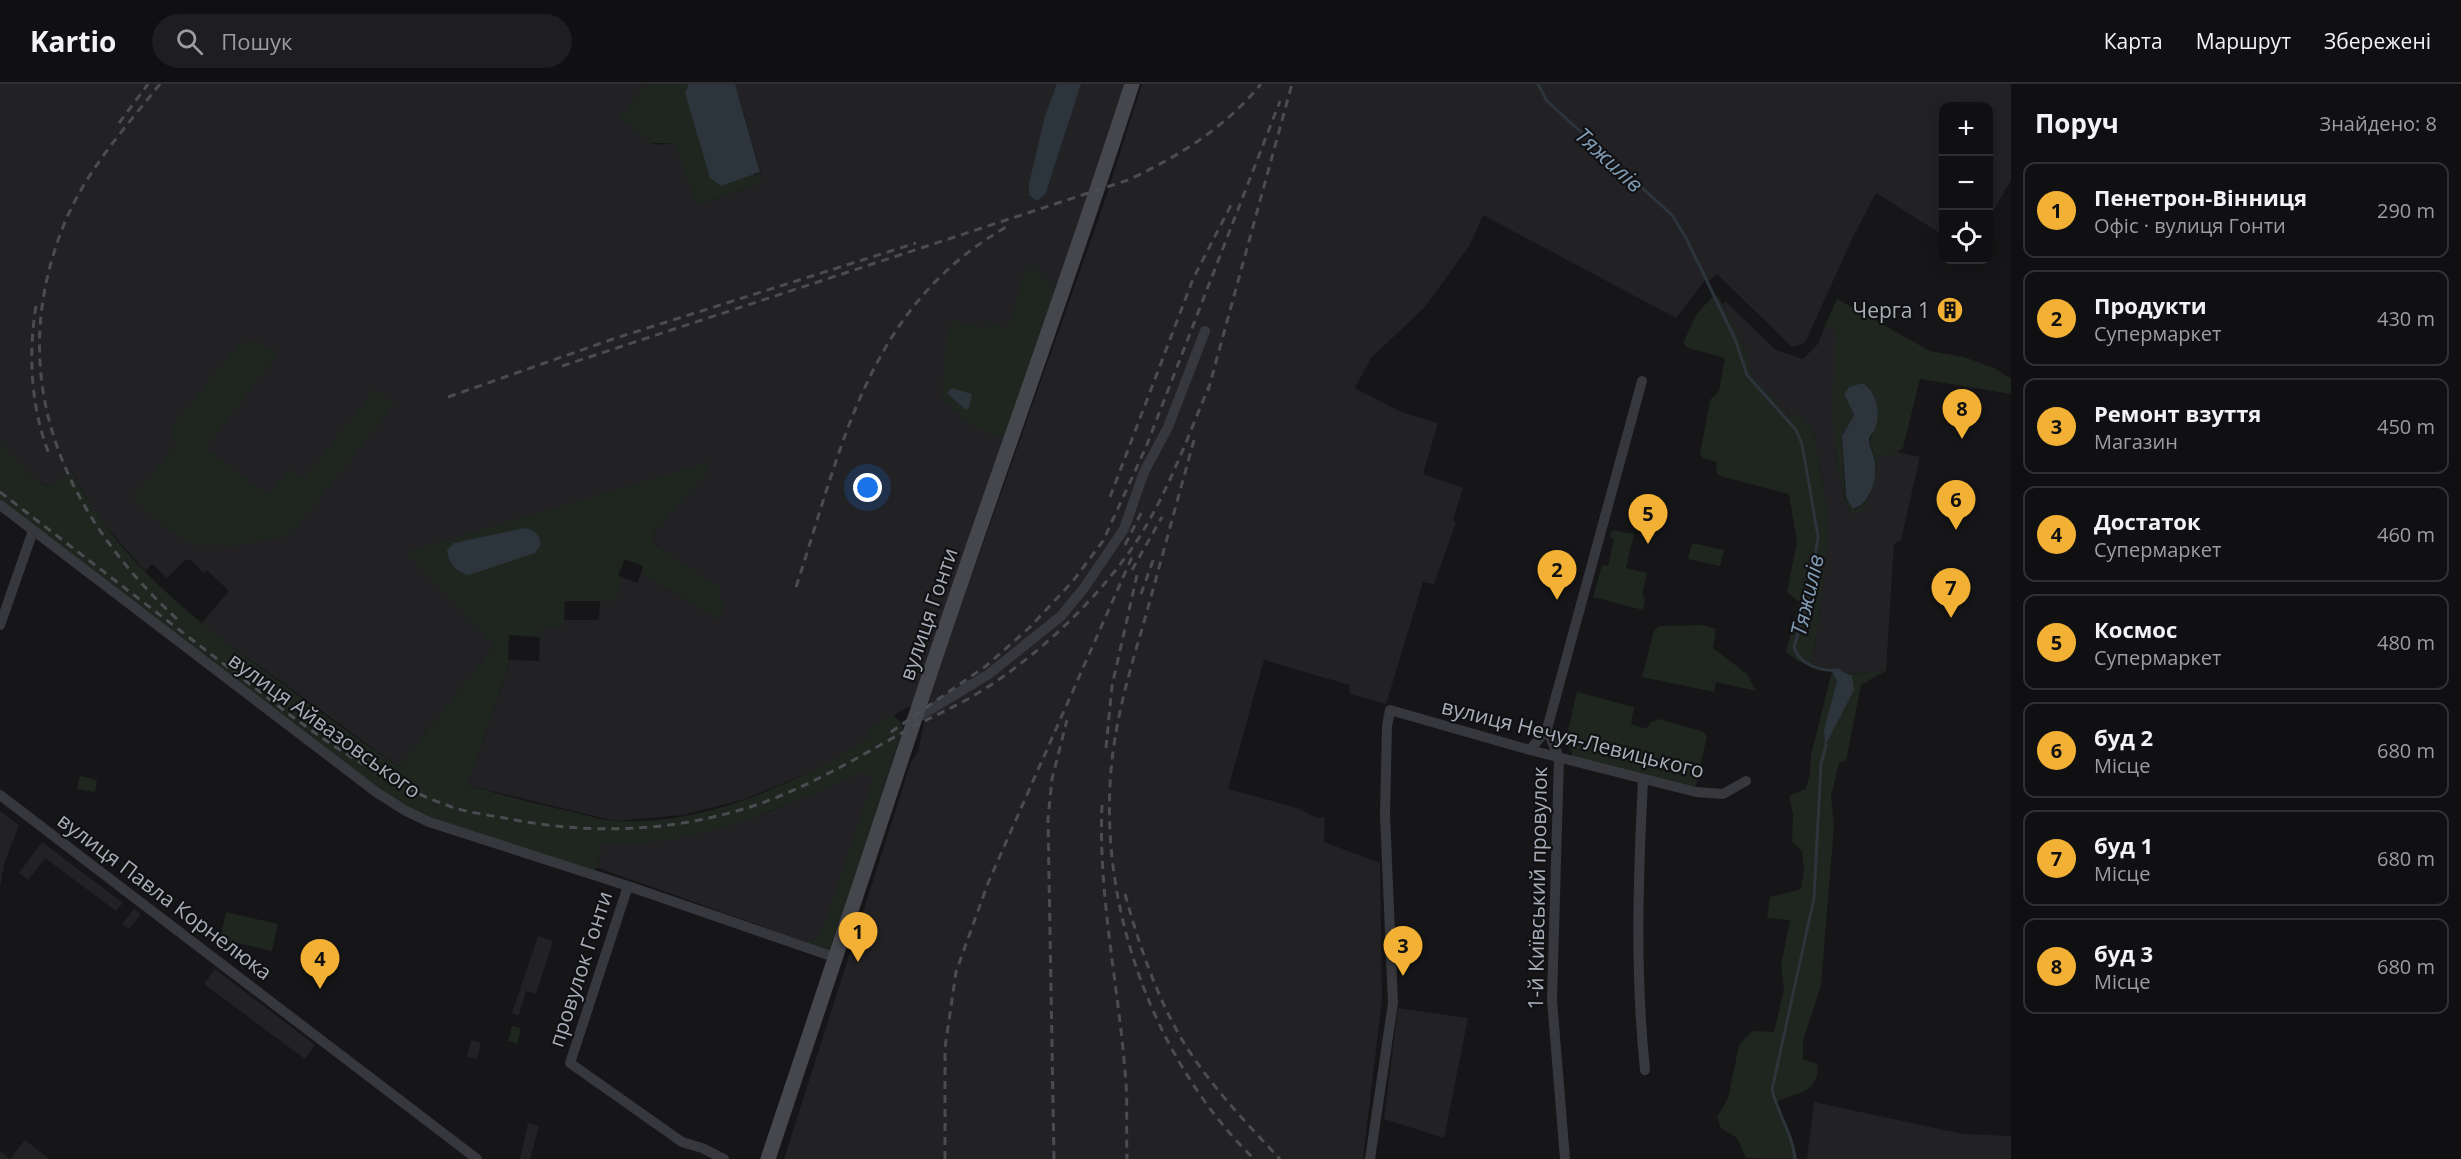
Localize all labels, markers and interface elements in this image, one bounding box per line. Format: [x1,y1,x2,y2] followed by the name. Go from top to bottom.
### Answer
[152,14,572,68] search box
[30,22,116,60] text: Kartio
[173,25,206,58] icon: search
[221,26,292,56] text: Пошук
[2104,27,2163,55] text: Карта
[2196,27,2291,55] text: Маршрут
[2324,27,2431,55] text: Збережені
[1939,102,1993,264] map controls
[1939,102,1993,156] button: +
[2035,105,2119,141] text: Поруч
[2320,110,2437,137] text: Знайдено: 8
[1570,120,1651,198] water label: Тяжилів
[1939,156,1993,210] button: −
[2094,182,2307,212] text: Пенетрон-Вінниця
[2051,197,2062,224] text: 1
[2377,197,2435,224] text: 290 m
[1939,210,1993,264] button: locate
[2094,212,2286,239] text: Офіс · вулиця Гонти
[2094,290,2207,320] text: Продукти
[1935,295,1965,325] building icon: Черга 1
[1853,296,1930,324] place label: Черга 1
[2051,305,2062,332] text: 2
[2377,305,2435,332] text: 430 m
[2094,320,2221,347] text: Супермаркет
[1942,390,1982,439] pin: 8
[2094,398,2261,428] text: Ремонт взуття
[2051,413,2062,440] text: 3
[2377,413,2435,440] text: 450 m
[2094,428,2178,455] text: Магазин
[853,473,882,502] your location
[1936,480,1976,530] pin: 6
[1628,494,1668,544] pin: 5
[2094,506,2201,536] text: Достаток
[2051,521,2062,548] text: 4
[2377,521,2435,548] text: 460 m
[2094,536,2221,563] text: Супермаркет
[892,544,964,684] street label: вулиця Гонти
[1538,550,1576,600] pin: 2
[1782,551,1830,639] water label: Тяжилів
[1932,568,1970,618] pin: 7
[2094,614,2177,644] text: Космос
[2051,629,2062,656] text: 5
[2377,629,2435,656] text: 480 m
[2094,644,2221,671] text: Супермаркет
[223,646,427,804] street label: вулиця Айвазовського
[1439,692,1707,784] street label: вулиця Нечуя-Левицького
[2094,722,2153,752] text: буд 2
[2051,737,2062,764] text: 6
[2377,737,2435,764] text: 680 m
[2094,752,2150,779] text: Місце
[1521,766,1553,1010] street label: 1-й Київський провулок
[52,806,278,986] street label: вулиця Павла Корнелюка
[2094,830,2153,860] text: буд 1
[2051,845,2062,872] text: 7
[2377,845,2435,872] text: 680 m
[2094,860,2150,887] text: Місце
[542,888,618,1050] street label: провулок Гонти
[838,912,878,962] pin: 1
[1384,926,1422,976] pin: 3
[2094,938,2153,968] text: буд 3
[300,940,340,989] pin: 4
[2051,953,2062,980] text: 8
[2377,953,2435,980] text: 680 m
[2094,968,2150,995] text: Місце

